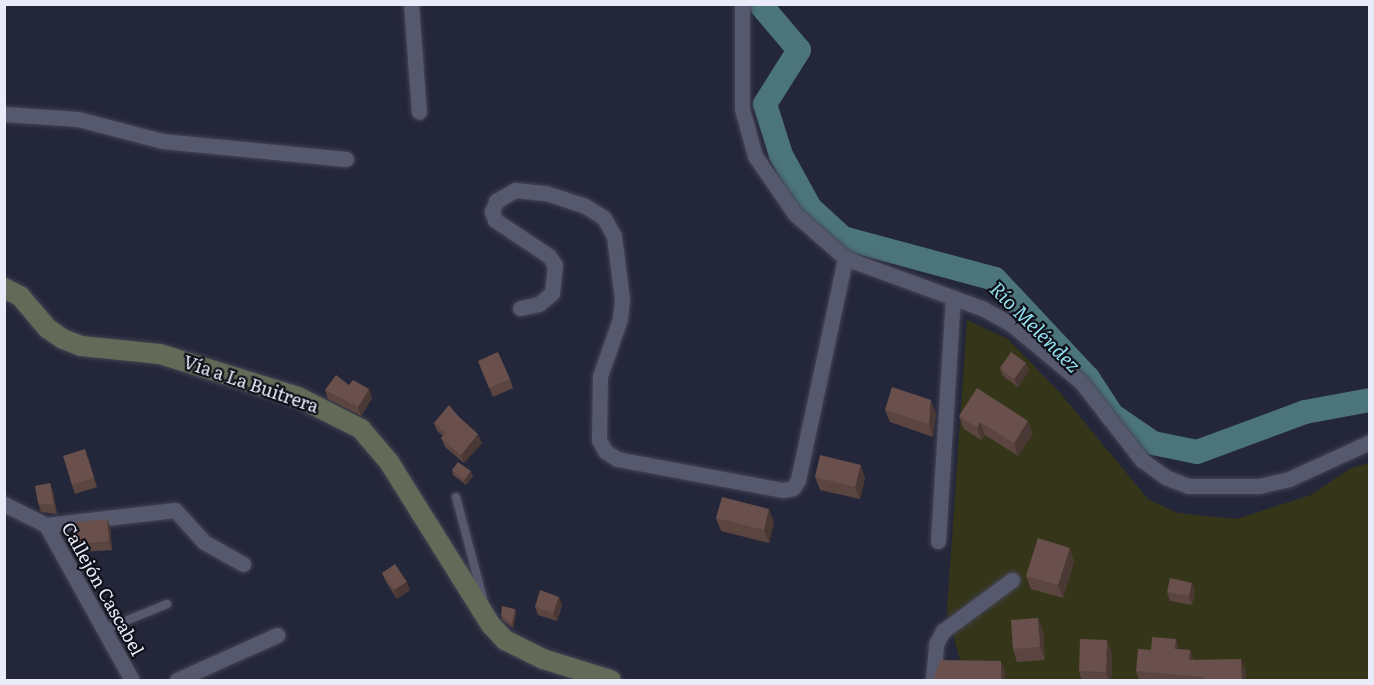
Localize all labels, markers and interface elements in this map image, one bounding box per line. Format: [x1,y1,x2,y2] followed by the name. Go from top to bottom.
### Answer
[986,276,1086,376] water label: Río Meléndez
[180,351,322,417] street label: Vía a La Buitrera
[57,519,149,659] street label: Callejón Cascabel

